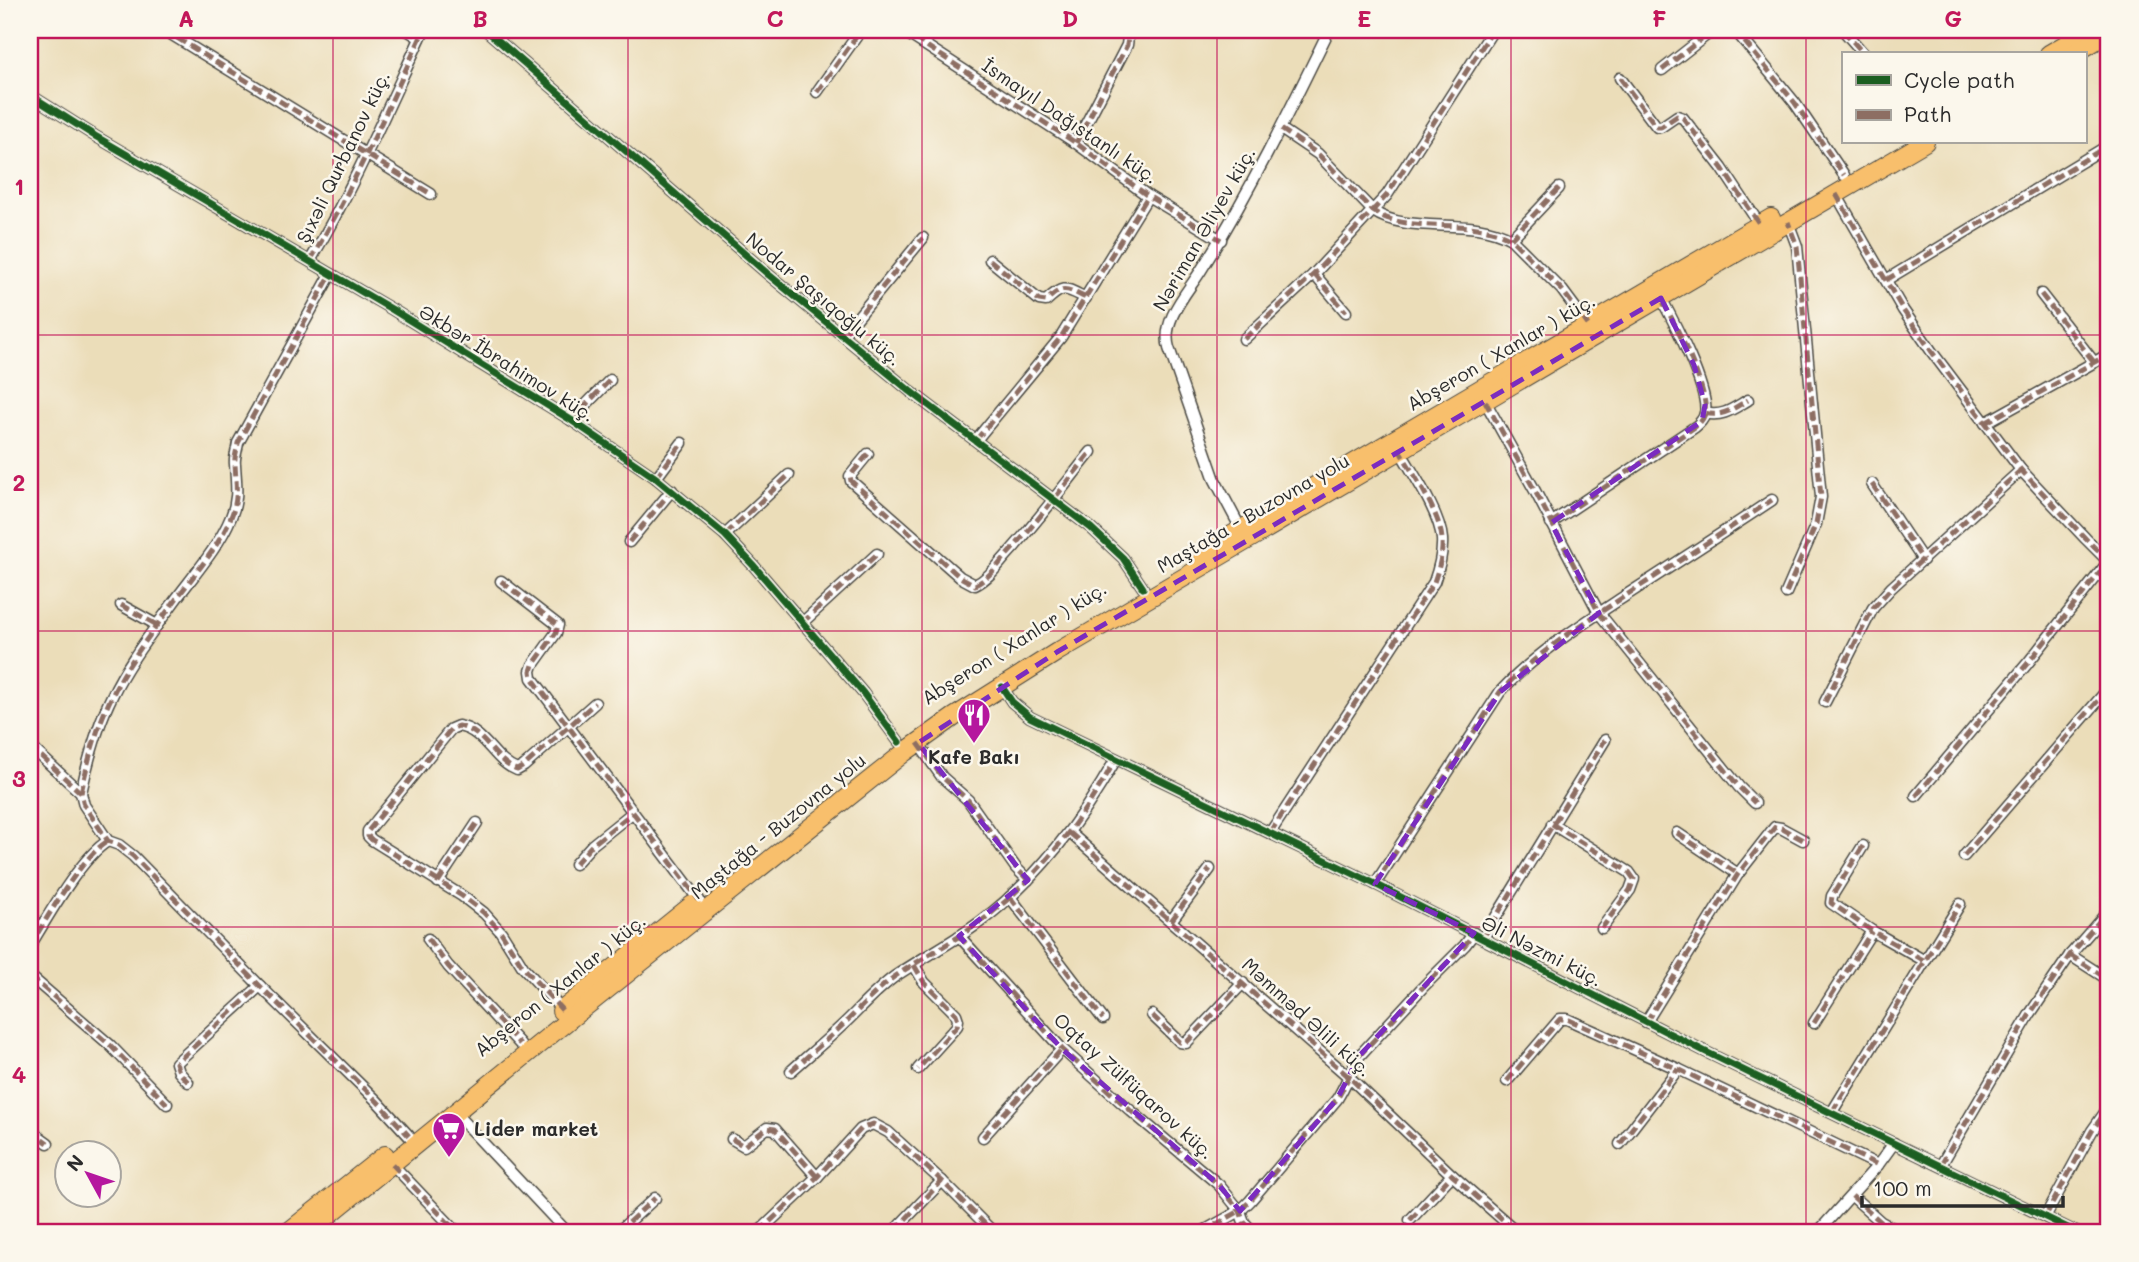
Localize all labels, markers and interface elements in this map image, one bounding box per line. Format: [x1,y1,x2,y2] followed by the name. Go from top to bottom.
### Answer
[178,3,194,33] text: A
[472,3,488,33] text: B
[766,3,784,33] text: C
[1062,3,1078,33] text: D
[1357,3,1371,33] text: E
[1652,3,1666,33] text: F
[1944,3,1962,33] text: G
[977,52,1163,189] street label: İsmayıl Dağıstanlı küç.
[1842,52,2086,144] legend
[1904,66,2014,93] text: Cycle path
[290,67,395,247] street label: Şıxəli Qurbanov küç.
[1904,100,1951,127] text: Path
[1146,142,1261,315] street label: Nəriman Əliyev küç.
[14,171,24,201] text: 1
[741,226,907,371] street label: Nodar Şaşıqoğlu küç.
[1402,287,1599,416] street label: Abşeron ( Xanlar ) küç.
[415,298,600,427] street label: Əkbər İbrahimov küç.
[1152,447,1354,578] street label: Maştağa - Buzovna yolu
[13,467,25,497] text: 2
[917,575,1111,710] street label: Abşeron ( Xanlar ) küç.
[955,696,993,745] restaurant icon: Kafe Bakı
[928,744,1020,769] place label: Kafe Bakı
[685,747,870,904] street label: Maştağa - Buzovna yolu
[12,763,26,793] text: 3
[469,908,651,1062] street label: Abşeron ( Xanlar ) küç.
[1478,909,1607,992] street label: Əli Nəzmi küç.
[1237,952,1378,1082] street label: Məmməd Əlili küç.
[1049,1007,1220,1164] street label: Oqtay Zülfüqarov küç.
[12,1059,26,1089] text: 4
[430,1110,468,1159] supermarket icon: Lider market
[474,1116,598,1141] place label: Lider market
[52,1140,122,1210] north arrow
[60,1149,89,1176] text: N
[1862,1164,2064,1208] scale bar
[1873,1174,1932,1201] text: 100 m

